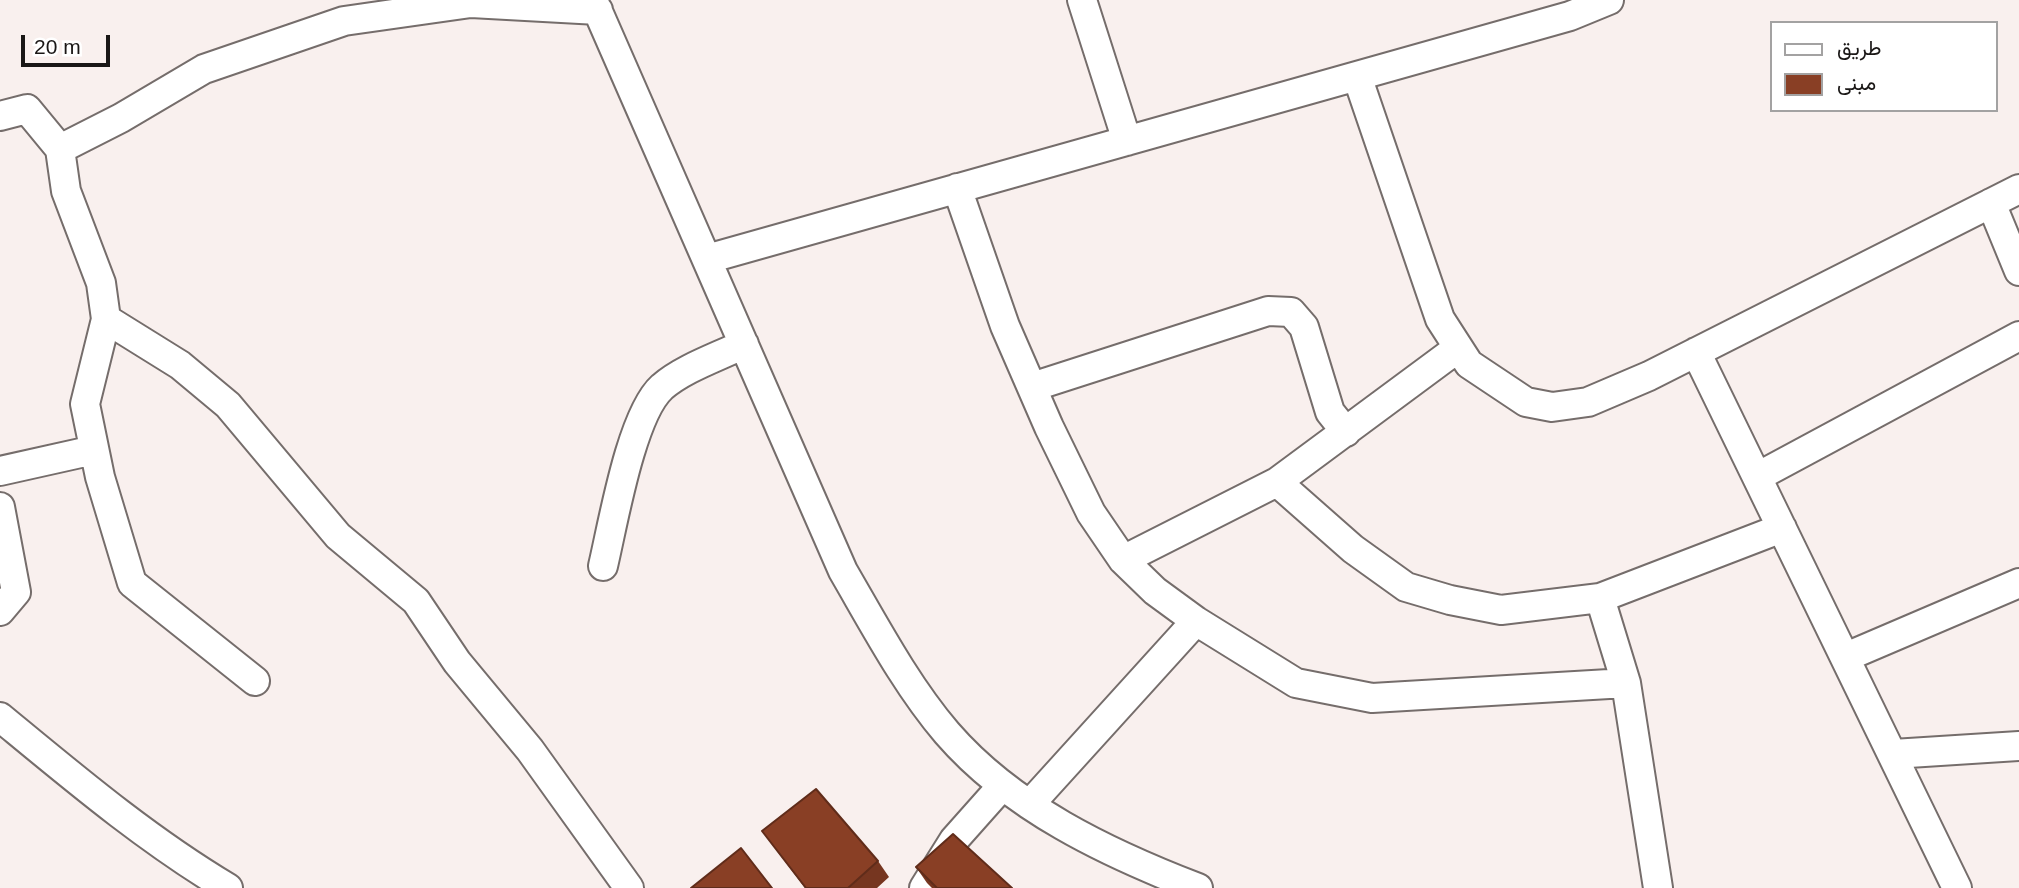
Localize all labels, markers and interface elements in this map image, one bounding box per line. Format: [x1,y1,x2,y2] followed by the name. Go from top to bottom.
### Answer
[24,21,114,65] scale bar
[1770,21,1998,112] legend
[34,35,81,58] text: 20 m
[1837,36,1882,59] text: طريق
[1837,71,1876,94] text: مبنى

